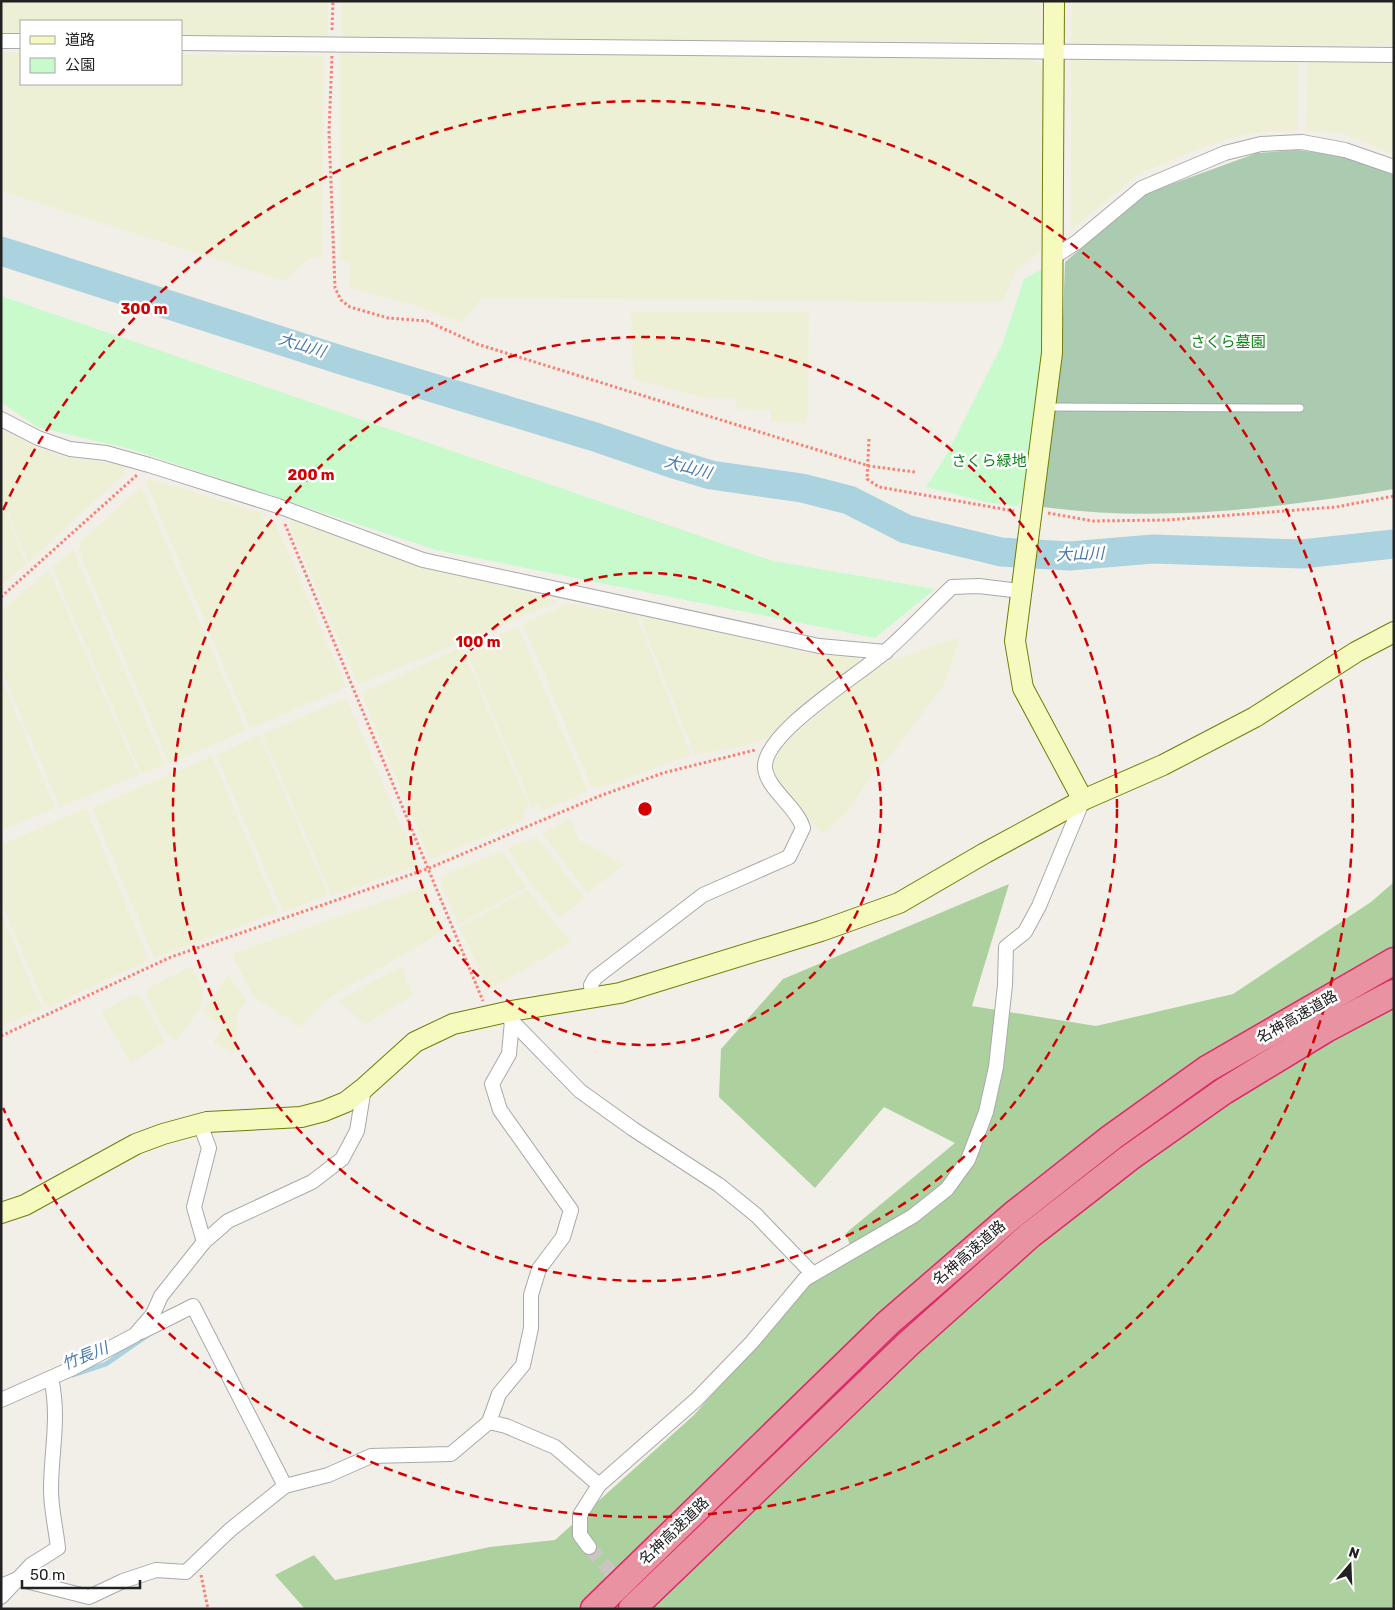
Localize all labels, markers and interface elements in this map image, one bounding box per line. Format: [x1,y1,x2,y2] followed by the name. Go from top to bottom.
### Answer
[20,20,182,85] legend
[65,31,95,49] text: 道路
[65,56,95,74] text: 公園
[120,300,168,318] text: 300 m
[276,329,330,362] water label: 大山川
[1190,333,1266,351] park label: さくら墓園
[662,452,716,483] water label: 大山川
[951,452,1027,470] park label: さくら緑地
[287,466,335,484] text: 200 m
[1056,544,1106,564] water label: 大山川
[456,633,500,651] text: 100 m
[636,800,654,818] centre of rings
[1254,987,1340,1047] street label: 名神高速道路
[929,1217,1009,1289] street label: 名神高速道路
[59,1337,113,1374] water label: 竹長川
[635,1493,713,1569] street label: 名神高速道路
[1325,1540,1375,1590] north arrow
[1347,1544,1362,1563] text: N
[22,1558,140,1590] scale bar
[30,1566,65,1584] text: 50 m

